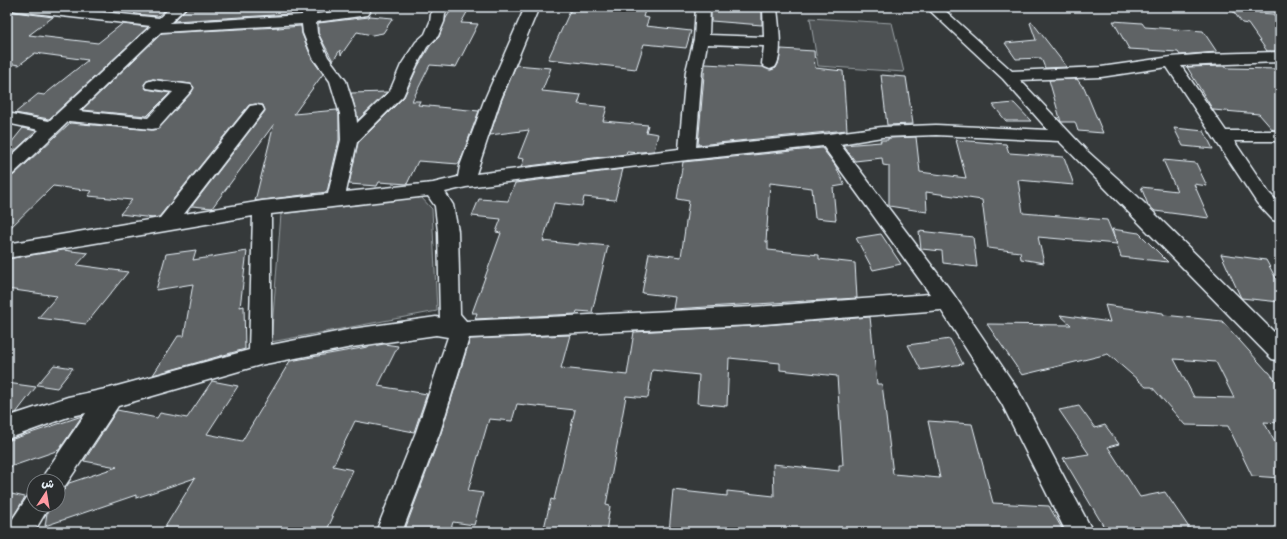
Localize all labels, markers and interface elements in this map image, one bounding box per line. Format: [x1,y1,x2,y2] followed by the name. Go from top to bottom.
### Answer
[26,473,66,513] north arrow
[41,474,56,491] text: ش

